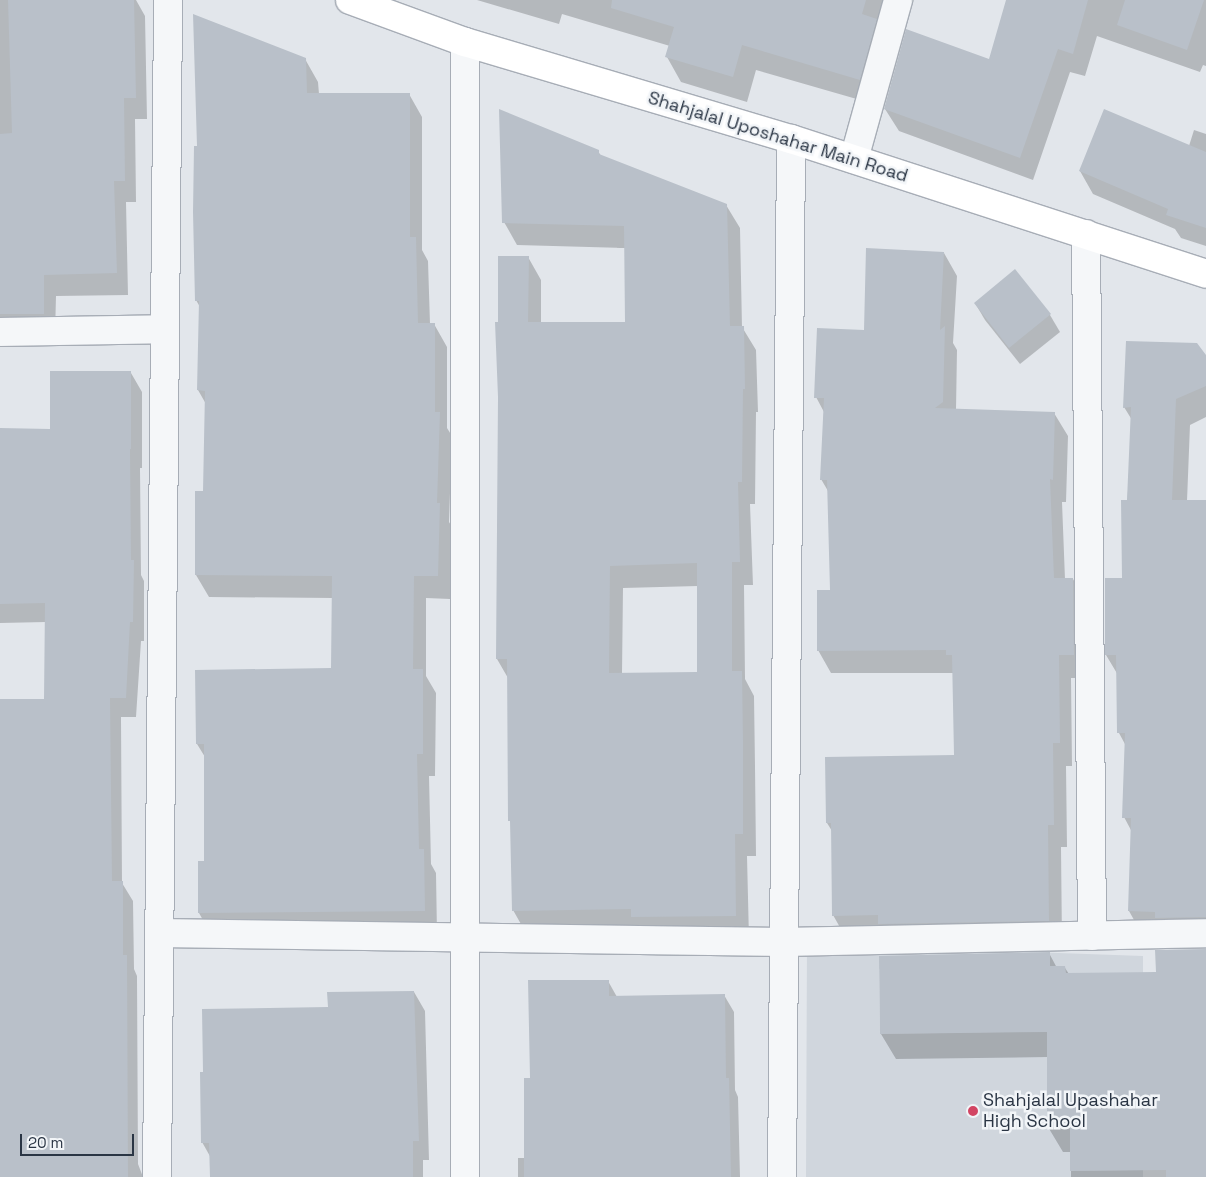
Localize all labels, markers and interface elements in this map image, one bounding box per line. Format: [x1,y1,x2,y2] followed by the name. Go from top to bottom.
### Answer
[645,87,911,187] street label: Shahjalal Uposhahar Main Road
[983,1090,1158,1132] place label: Shahjalal Upashahar High School
[967,1105,979,1117] marker: Shahjalal Upashahar High School
[22,1124,136,1156] scale bar
[28,1133,63,1152] text: 20 m

